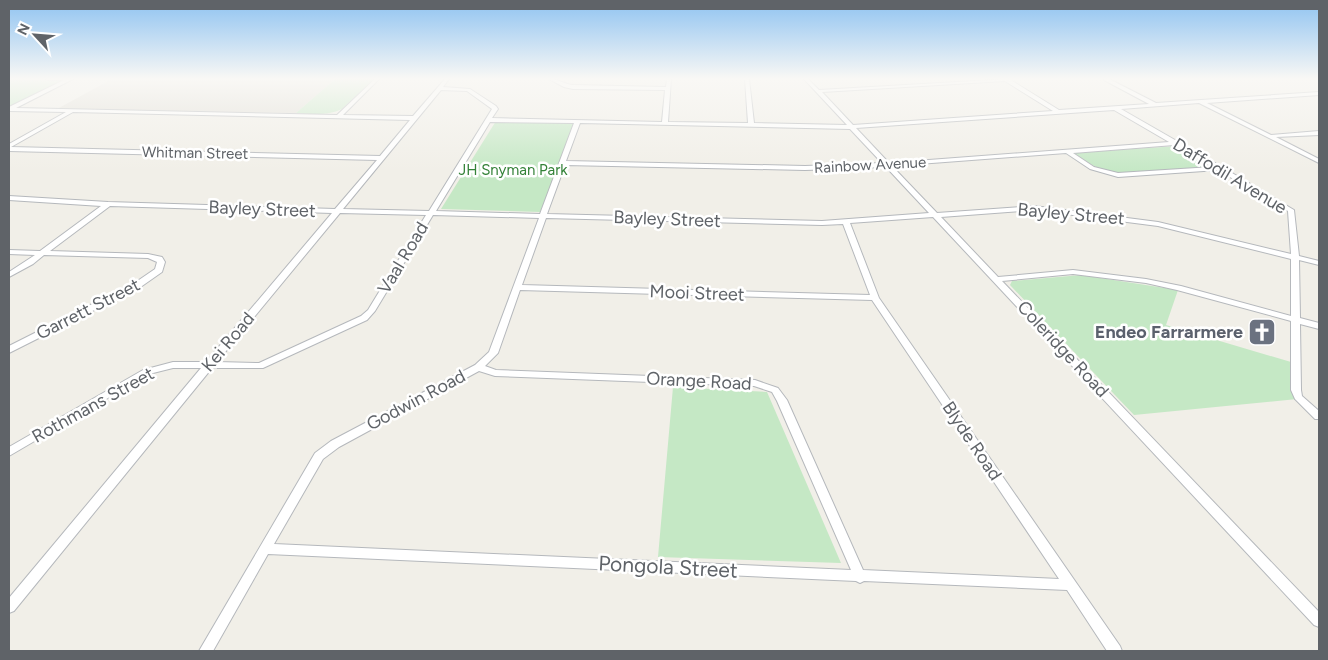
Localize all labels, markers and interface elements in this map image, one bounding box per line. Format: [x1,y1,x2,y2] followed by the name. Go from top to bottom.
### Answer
[10,10,60,60] north arrow
[14,21,34,38] text: N
[1169,133,1291,219] street label: Daffodil Avenue
[142,143,249,163] street label: Whitman Street
[813,153,927,177] street label: Rainbow Avenue
[458,161,568,179] park label: JH Snyman Park
[208,196,316,222] street label: Bayley Street
[1017,198,1126,230] street label: Bayley Street
[613,206,721,232] street label: Bayley Street
[373,218,433,298] street label: Vaal Road
[33,273,144,345] street label: Garrett Street
[649,280,745,306] street label: Mooi Street
[1013,296,1113,402] street label: Coleridge Road
[197,308,259,376] street label: Kei Road
[1247,317,1277,347] church icon: Endeo Farrarmere
[1095,321,1243,343] place label: Endeo Farrarmere
[28,362,158,448] street label: Rothmans Street
[363,365,469,435] street label: Godwin Road
[646,367,752,395] street label: Orange Road
[938,397,1006,485] street label: Blyde Road
[598,550,738,583] street label: Pongola Street

